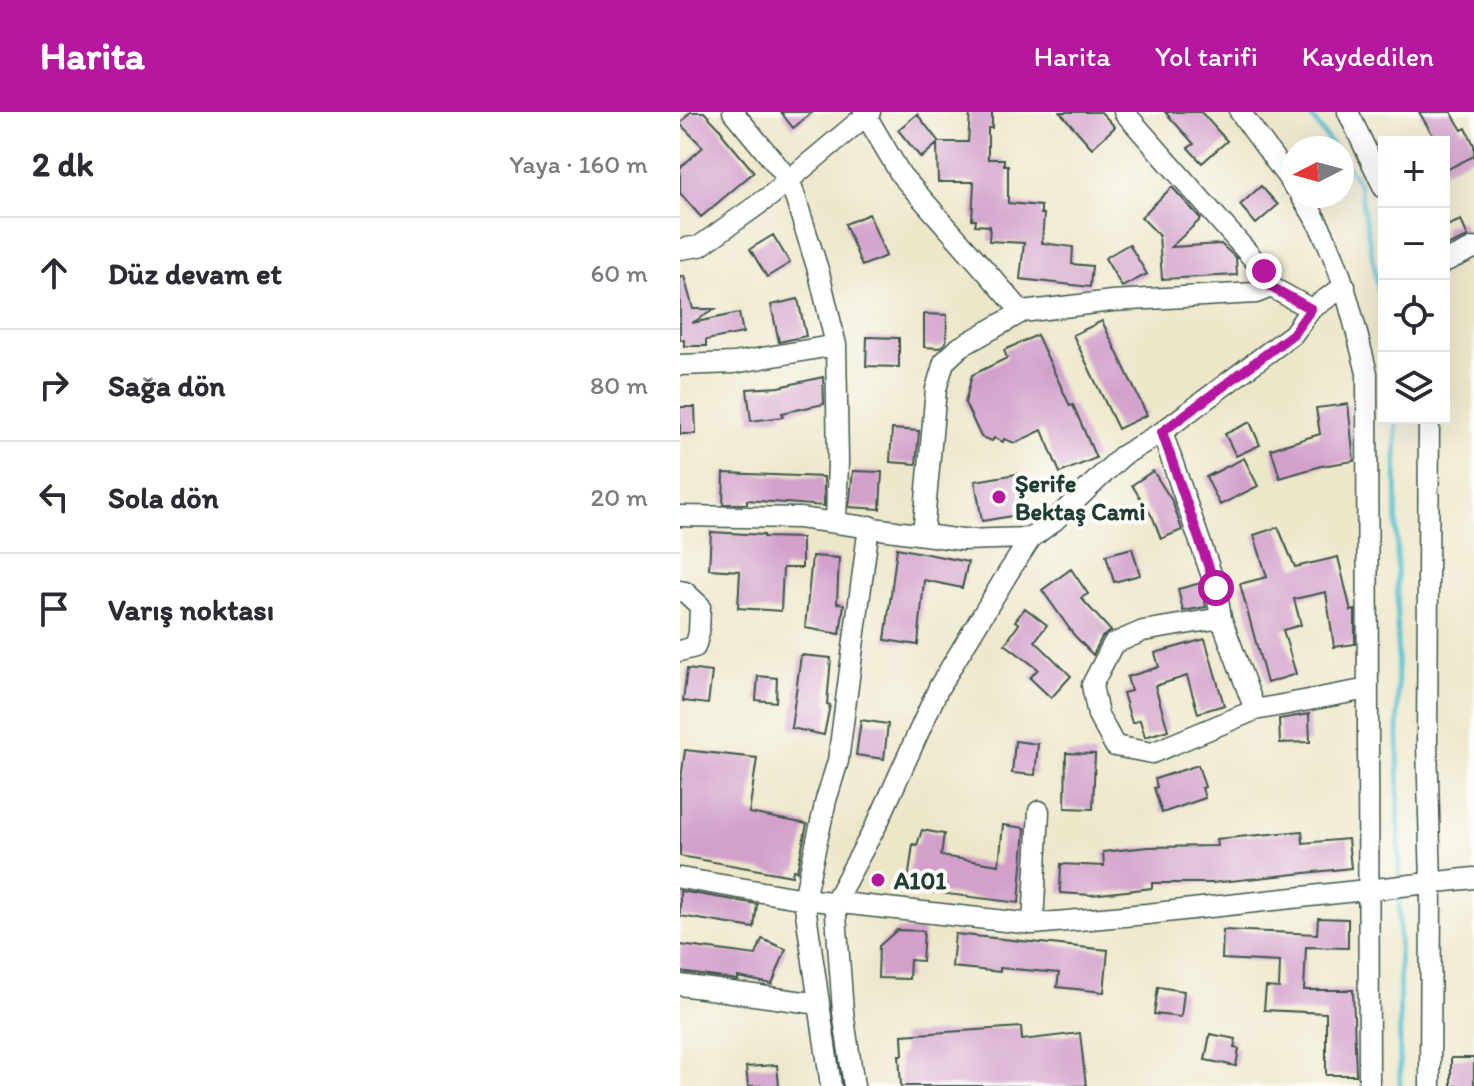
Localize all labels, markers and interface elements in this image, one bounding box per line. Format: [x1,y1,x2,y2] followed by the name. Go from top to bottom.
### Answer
[40,33,145,79] text: Harita
[1034,39,1111,73] text: Harita
[1155,39,1258,73] text: Yol tarifi
[1302,39,1434,73] text: Kaydedilen
[1282,136,1354,208] north arrow
[1378,136,1450,424] map controls
[1378,136,1450,208] button: +
[32,144,94,185] text: 2 dk
[509,148,648,180] text: Yaya · 160 m
[1378,208,1450,280] button: −
[32,251,76,295] icon: ahead
[1246,253,1282,289] route end
[108,255,282,292] text: Düz devam et
[591,257,648,289] text: 60 m
[1378,280,1450,352] button: locate
[1378,352,1450,424] button: layers
[32,363,76,407] icon: right
[108,367,225,404] text: Sağa dön
[590,369,648,401] text: 80 m
[1015,469,1145,527] place label: Şerife Bektaş Cami
[32,475,76,519] icon: left
[108,479,219,516] text: Sola dön
[591,481,648,513] text: 20 m
[990,488,1008,506] marker: Şerife Bektaş Cami
[1198,570,1234,606] route start
[32,587,76,631] icon: arrive
[108,591,274,628] text: Varış noktası
[893,866,947,895] place label: A101
[869,871,887,889] marker: A101

